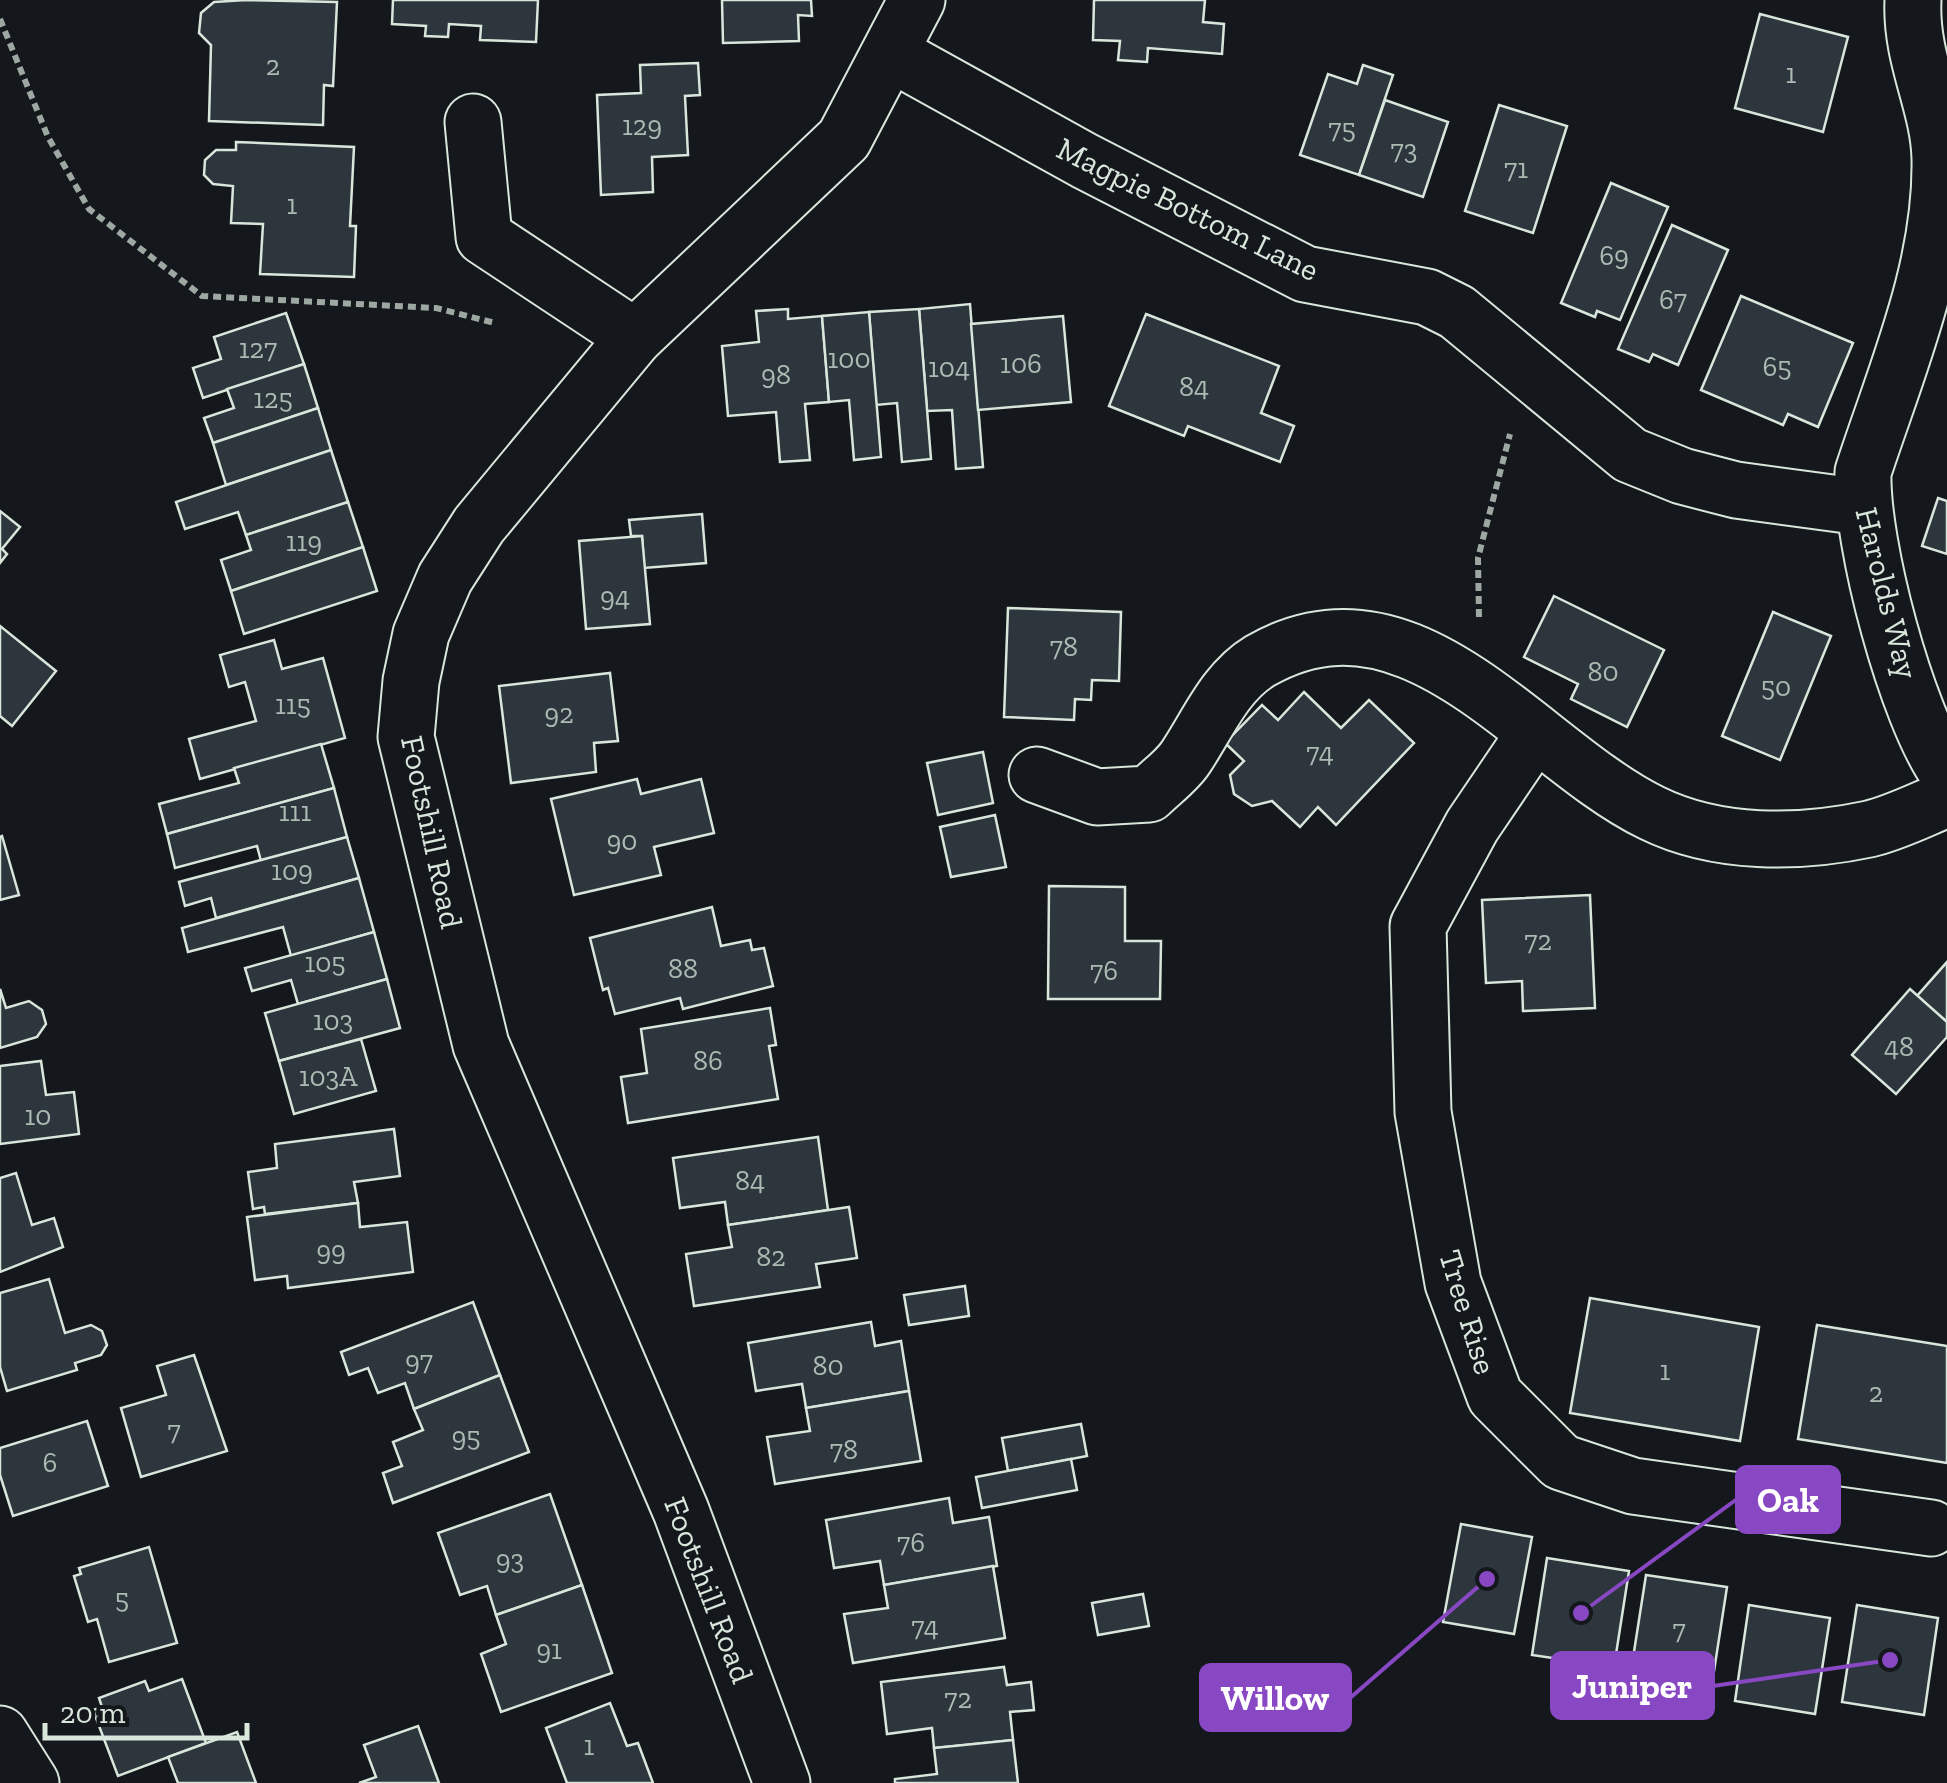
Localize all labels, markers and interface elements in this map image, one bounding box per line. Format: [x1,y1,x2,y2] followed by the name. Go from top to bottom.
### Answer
[266,49,280,82] house number: 2
[1786,57,1797,90] house number: 1
[622,109,662,142] house number: 129
[1328,112,1356,145] house number: 75
[1051,129,1325,289] street label: Magpie Bottom Lane
[1391,133,1417,166] house number: 73
[1504,152,1528,185] house number: 71
[287,188,298,221] house number: 1
[1599,239,1629,272] house number: 69
[1659,283,1687,316] house number: 67
[239,332,277,365] house number: 127
[827,342,871,375] house number: 100
[1000,347,1042,380] house number: 106
[1762,350,1792,383] house number: 65
[928,351,970,384] house number: 104
[761,358,791,391] house number: 98
[1179,370,1209,403] house number: 84
[253,382,293,415] house number: 125
[1847,503,1927,683] street label: Harolds Way
[286,525,322,558] house number: 119
[600,580,630,613] house number: 94
[1050,630,1078,663] house number: 78
[1587,655,1619,688] house number: 80
[1761,670,1791,703] house number: 50
[275,688,311,721] house number: 115
[544,697,574,730] house number: 92
[393,732,471,932] street label: Footshill Road
[1306,736,1334,769] house number: 74
[279,795,311,828] house number: 111
[607,824,638,857] house number: 90
[271,854,313,887] house number: 109
[1524,924,1552,957] house number: 72
[304,946,346,979] house number: 105
[668,952,698,985] house number: 88
[1090,954,1118,987] house number: 76
[313,1004,353,1037] house number: 103
[1884,1030,1914,1063] house number: 48
[693,1044,723,1077] house number: 86
[299,1060,358,1093] house number: 103A
[25,1099,51,1132] house number: 10
[735,1164,765,1197] house number: 84
[316,1234,346,1267] house number: 99
[756,1240,786,1273] house number: 82
[1431,1245,1505,1379] street label: Tree Rise
[405,1344,433,1377] house number: 97
[812,1349,844,1382] house number: 80
[1660,1354,1671,1387] house number: 1
[1869,1376,1883,1409] house number: 2
[167,1414,181,1447] house number: 7
[451,1420,481,1453] house number: 95
[830,1433,858,1466] house number: 78
[43,1446,57,1479] house number: 6
[1737,1467,1839,1532] callout: Oak
[1757,1479,1819,1521] text: Oak
[656,1492,762,1689] street label: Footshill Road
[897,1526,925,1559] house number: 76
[496,1543,524,1576] house number: 93
[115,1582,129,1615] house number: 5
[911,1610,939,1643] house number: 74
[1672,1613,1686,1646] house number: 7
[536,1633,562,1666] house number: 91
[1552,1653,1713,1718] callout: Juniper
[1201,1665,1350,1730] callout: Willow
[1572,1665,1692,1707] text: Juniper
[1221,1677,1330,1719] text: Willow
[45,1678,248,1740] scale bar
[944,1682,972,1715] house number: 72
[60,1695,126,1731] text: 20 m
[584,1729,595,1762] house number: 1

